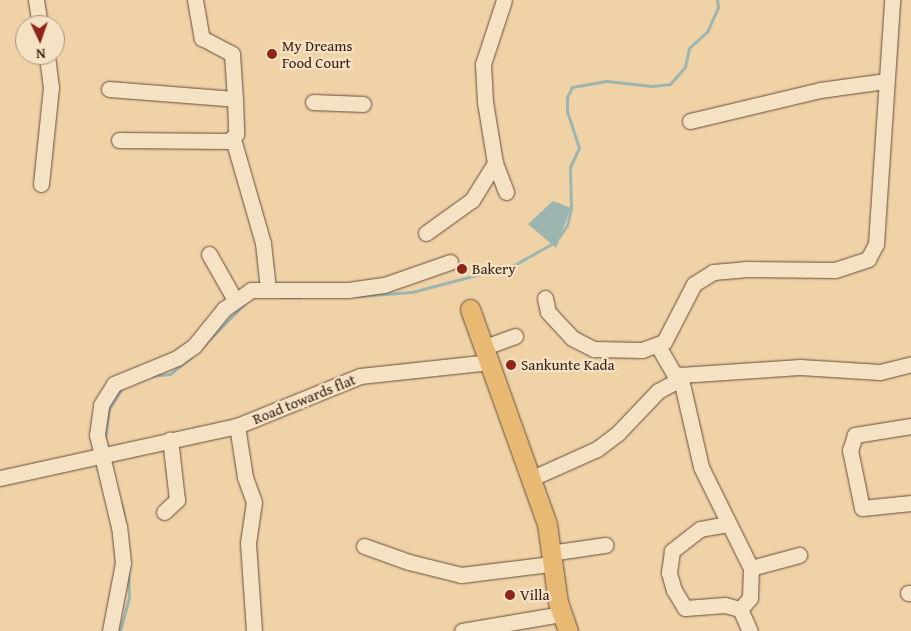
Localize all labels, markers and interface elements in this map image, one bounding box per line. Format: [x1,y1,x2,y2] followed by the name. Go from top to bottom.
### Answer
[15,15,65,65] north arrow
[282,36,352,71] place label: My Dreams Food Court
[36,44,46,64] text: N
[266,48,278,60] marker: My Dreams Food Court
[472,260,516,278] place label: Bakery
[456,263,468,275] marker: Bakery
[521,356,615,374] place label: Sankunte Kada
[505,359,517,371] marker: Sankunte Kada
[250,370,358,428] street label: Road towards flat
[520,586,550,604] place label: Villa
[504,589,516,601] marker: Villa

